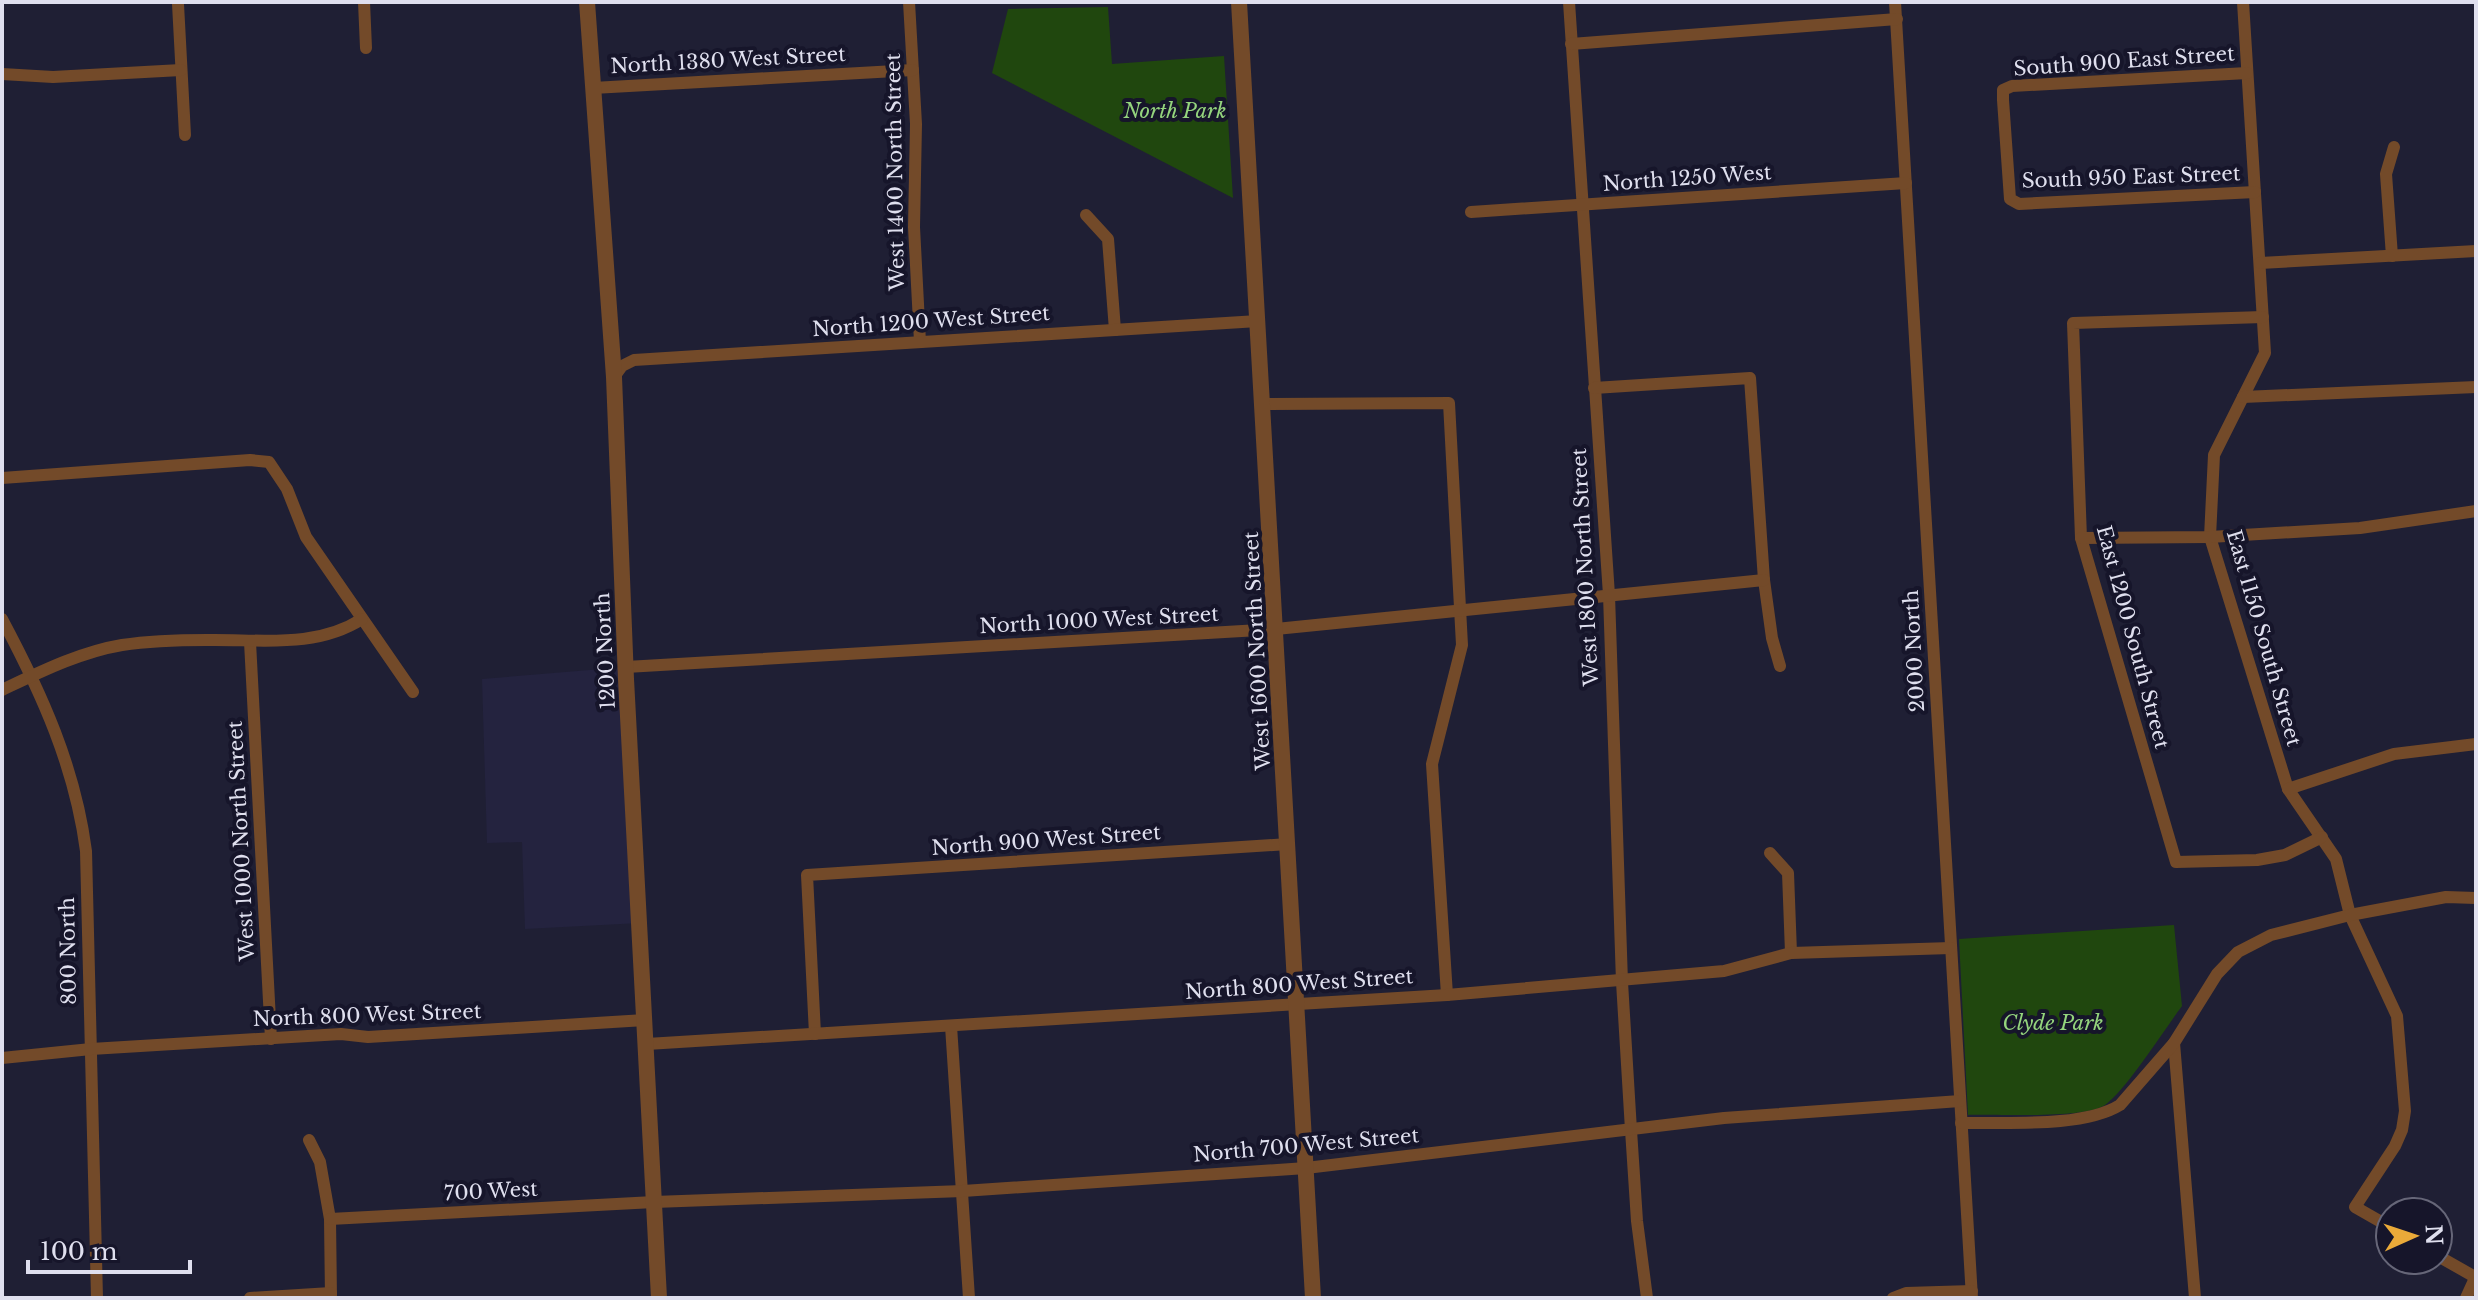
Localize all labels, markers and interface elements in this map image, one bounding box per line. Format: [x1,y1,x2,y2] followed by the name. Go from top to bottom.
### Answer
[2013,41,2236,81] street label: South 900 East Street
[610,42,847,78] street label: North 1380 West Street
[881,52,909,292] street label: West 1400 North Street
[1123,99,1226,123] park label: North Park
[1602,160,1773,196] street label: North 1250 West
[2021,161,2241,193] street label: South 950 East Street
[812,301,1051,341] street label: North 1200 West Street
[1567,447,1603,688] street label: West 1800 North Street
[2092,523,2174,752] street label: East 1200 South Street
[2222,527,2306,749] street label: East 1150 South Street
[1239,531,1275,772] street label: West 1600 North Street
[1899,589,1929,713] street label: 2000 North
[590,592,620,710] street label: 1200 North
[979,602,1220,638] street label: North 1000 West Street
[223,720,259,963] street label: West 1000 North Street
[931,820,1162,860] street label: North 900 West Street
[55,897,81,1005] street label: 800 North
[1184,964,1414,1004] street label: North 800 West Street
[252,999,482,1031] street label: North 800 West Street
[2002,1011,2104,1035] park label: Clyde Park
[1192,1123,1420,1167] street label: North 700 West Street
[444,1177,539,1205] street label: 700 West
[2374,1196,2454,1276] north arrow
[28,1224,190,1274] scale bar
[2419,1224,2448,1246] text: N
[40,1237,118,1266] text: 100 m

